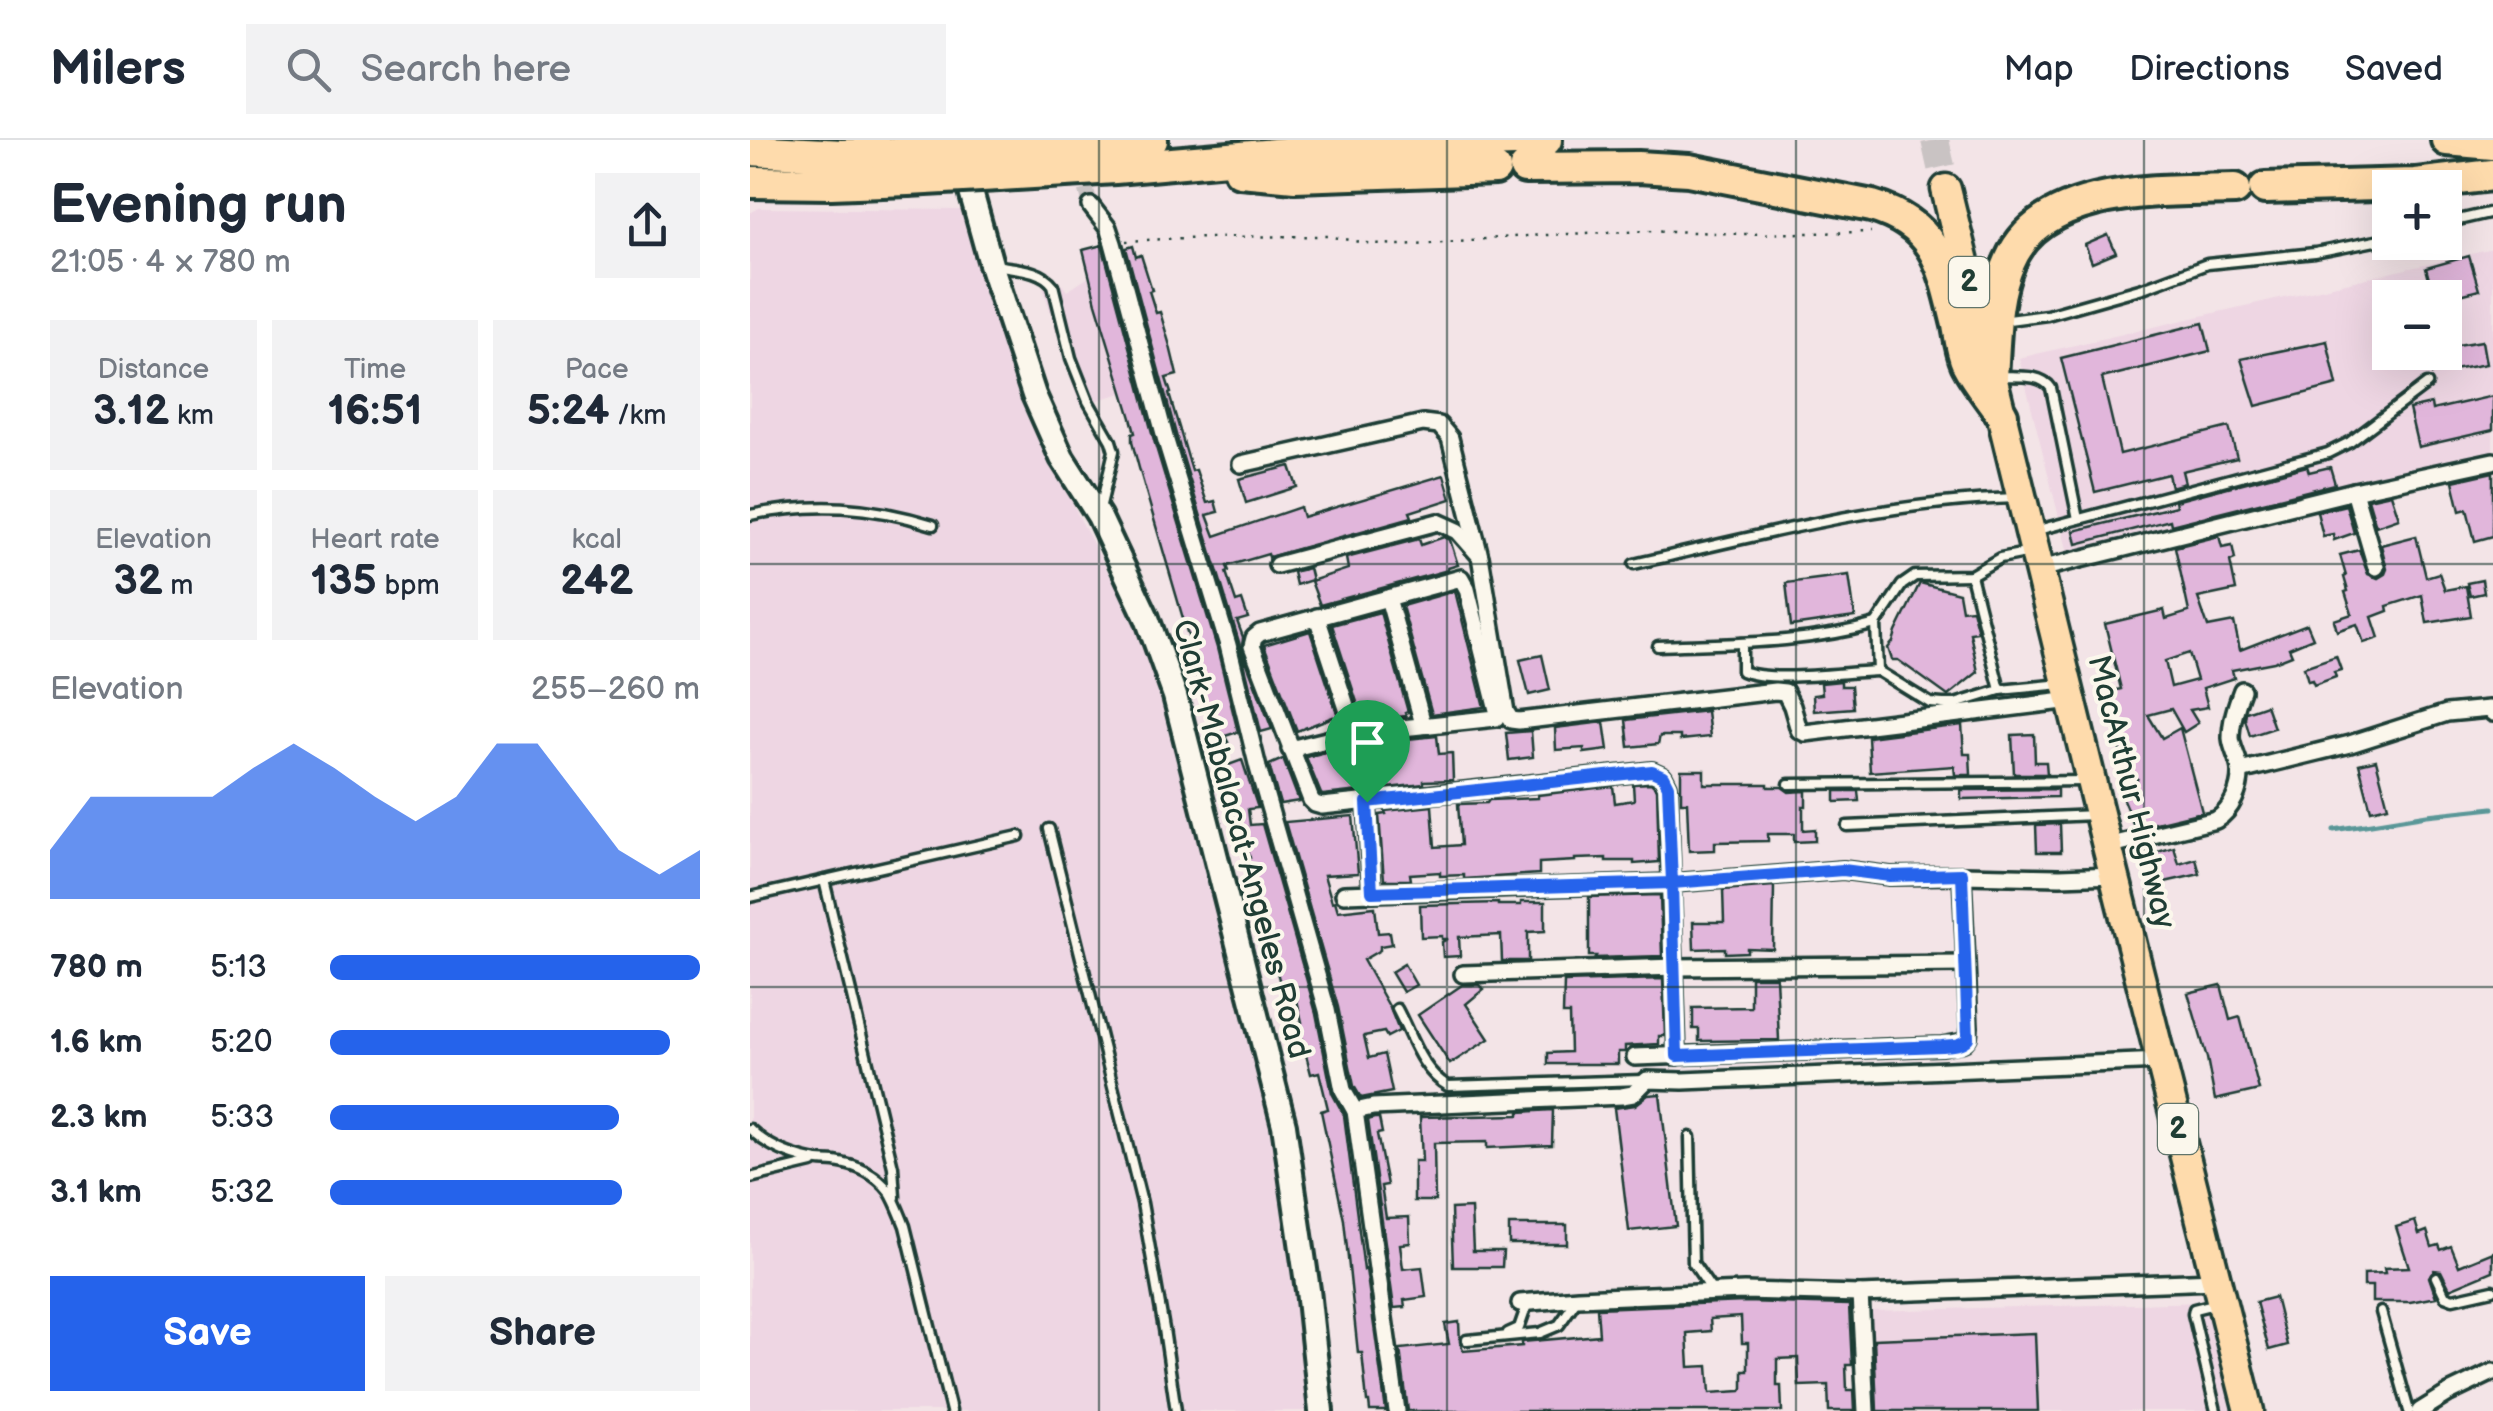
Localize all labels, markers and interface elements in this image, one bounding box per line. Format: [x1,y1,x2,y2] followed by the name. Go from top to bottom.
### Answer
[246,24,946,114] search box
[50,41,186,98] text: Milers
[281,42,336,97] icon: search
[361,47,571,92] text: Search here
[2004,48,2074,91] text: Map
[2129,48,2290,91] text: Directions
[2345,48,2443,91] text: Saved
[2372,170,2462,370] map controls
[2372,170,2462,260] button: +
[50,172,347,239] text: Evening run
[595,173,700,278] button: share
[50,243,291,282] text: 21:05 · 4 × 780 m
[1949,257,1989,307] road number: 2
[2372,280,2462,370] button: −
[97,353,209,386] text: Distance
[344,353,406,386] text: Time
[565,353,629,386] text: Pace
[93,386,169,437] text: 3.12
[327,386,423,437] text: 16:51
[527,386,609,437] text: 5:24
[169,399,214,432] text: km
[609,399,667,432] text: /km
[95,523,212,556] text: Elevation
[310,523,440,556] text: Heart rate
[572,523,622,556] text: kcal
[113,556,163,607] text: 32
[310,556,377,607] text: 135
[560,556,633,607] text: 242
[163,569,194,602] text: m
[377,569,440,602] text: bpm
[1164,615,1318,1063] street label: Clark-Mabalacat-Angeles Road
[2078,651,2184,933] street label: MacArthur Highway
[50,670,183,709] text: Elevation
[531,670,700,709] text: 255–260 m
[1325,700,1410,803] pin
[1340,715,1395,770] icon: arrive
[50,948,143,987] text: 780 m
[210,948,267,987] text: 5:13
[50,1023,143,1062] text: 1.6 km
[210,1023,273,1062] text: 5:20
[50,1098,148,1137] text: 2.3 km
[210,1098,274,1137] text: 5:33
[2158,1104,2198,1154] road number: 2
[50,1173,142,1212] text: 3.1 km
[210,1173,273,1212] text: 5:32
[50,1276,365,1391] button: Save
[385,1276,700,1391] button: Share

